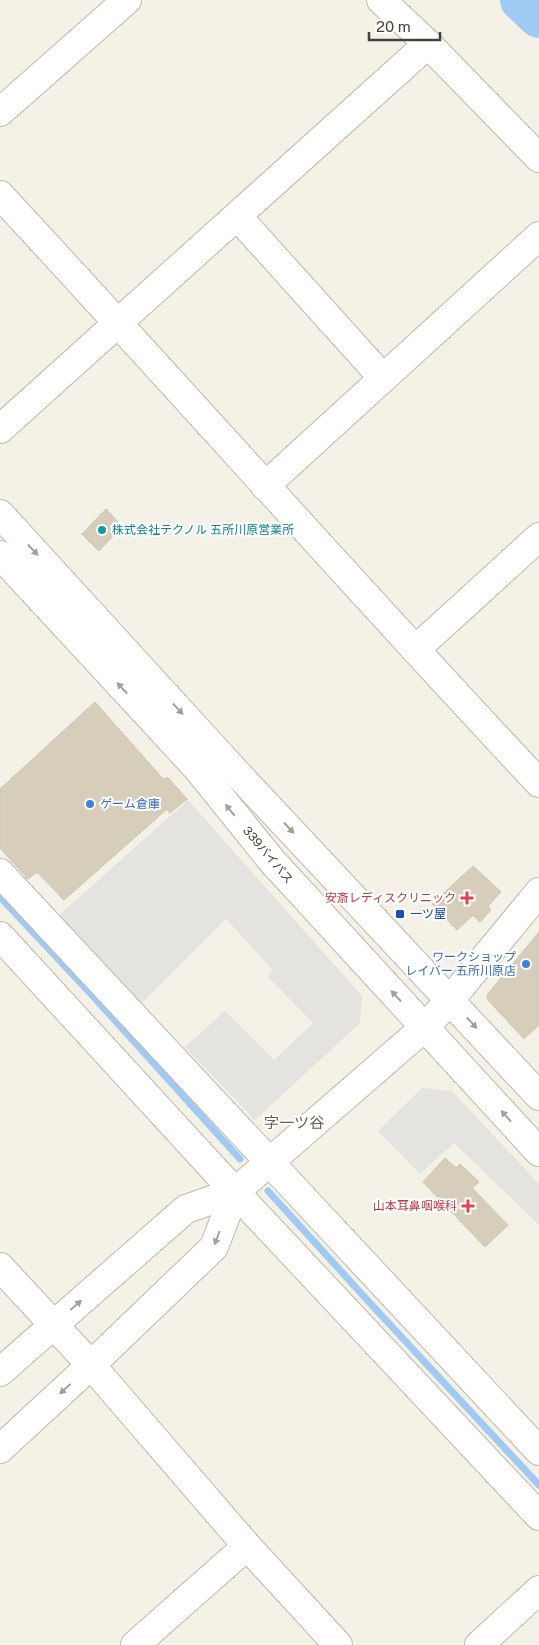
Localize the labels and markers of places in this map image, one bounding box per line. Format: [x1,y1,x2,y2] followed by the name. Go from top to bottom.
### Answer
[112,523,294,537] place label: 株式会社テクノル 五所川原営業所
[96,524,108,536] marker: 株式会社テクノル 五所川原営業所
[100,797,160,811] place label: ゲーム倉庫
[84,798,96,810] marker: ゲーム倉庫
[325,891,456,905] place label: 安斎レディスクリニック
[460,891,474,905] marker: 安斎レディスクリニック
[410,907,446,921] place label: 一ツ屋
[394,908,406,920] marker: 一ツ屋
[405,950,516,978] place label: ワークショップ レイバー 五所川原店
[520,958,532,970] marker: ワークショップ レイバー 五所川原店
[373,1199,457,1213] place label: 山本耳鼻咽喉科
[461,1199,475,1213] marker: 山本耳鼻咽喉科

